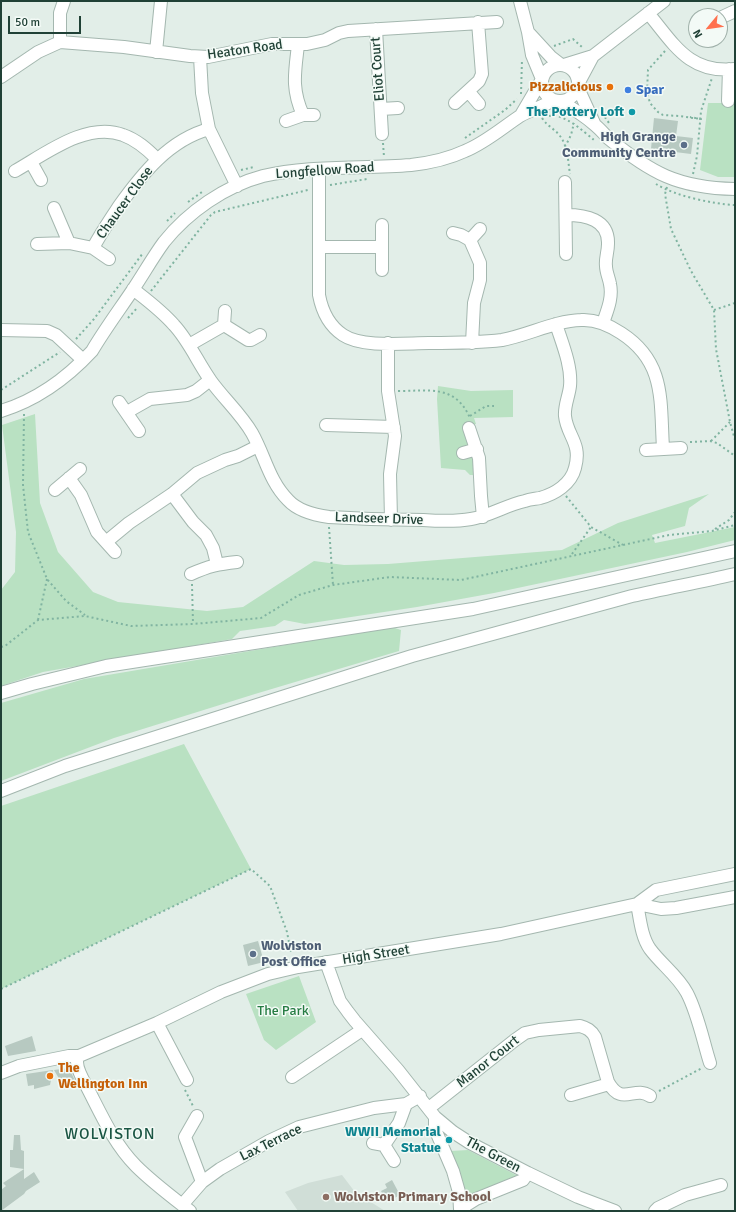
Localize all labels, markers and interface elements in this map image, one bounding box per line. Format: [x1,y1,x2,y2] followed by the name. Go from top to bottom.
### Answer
[10,8,83,34] scale bar
[688,8,728,48] north arrow
[15,15,40,30] text: 50 m
[690,27,705,40] text: N
[206,36,284,64] street label: Heaton Road
[367,36,389,102] street label: Eliot Court
[529,79,602,95] place label: Pizzalicious
[605,82,615,92] marker: Pizzalicious
[636,82,664,98] place label: Spar
[623,85,633,95] marker: Spar
[527,104,624,120] place label: The Pottery Loft
[627,107,637,117] marker: The Pottery Loft
[562,129,676,162] place label: High Grange Community Centre
[679,140,689,150] marker: High Grange Community Centre
[275,159,375,183] street label: Longfellow Road
[93,164,157,242] street label: Chaucer Close
[334,509,424,529] street label: Landseer Drive
[261,938,326,970] place label: Wolviston Post Office
[341,941,411,969] street label: High Street
[248,949,258,959] marker: Wolviston Post Office
[257,1003,309,1019] park label: The Park
[453,1032,523,1092] street label: Manor Court
[58,1060,148,1092] place label: The Wellington Inn
[45,1071,55,1081] marker: The Wellington Inn
[237,1121,305,1165] street label: Lax Terrace
[345,1124,441,1156] place label: WWII Memorial Statue
[64,1125,156,1145] district label: WOLVISTON
[463,1133,523,1177] street label: The Green
[444,1135,454,1145] marker: WWII Memorial Statue
[334,1189,491,1205] place label: Wolviston Primary School
[321,1192,331,1202] marker: Wolviston Primary School

